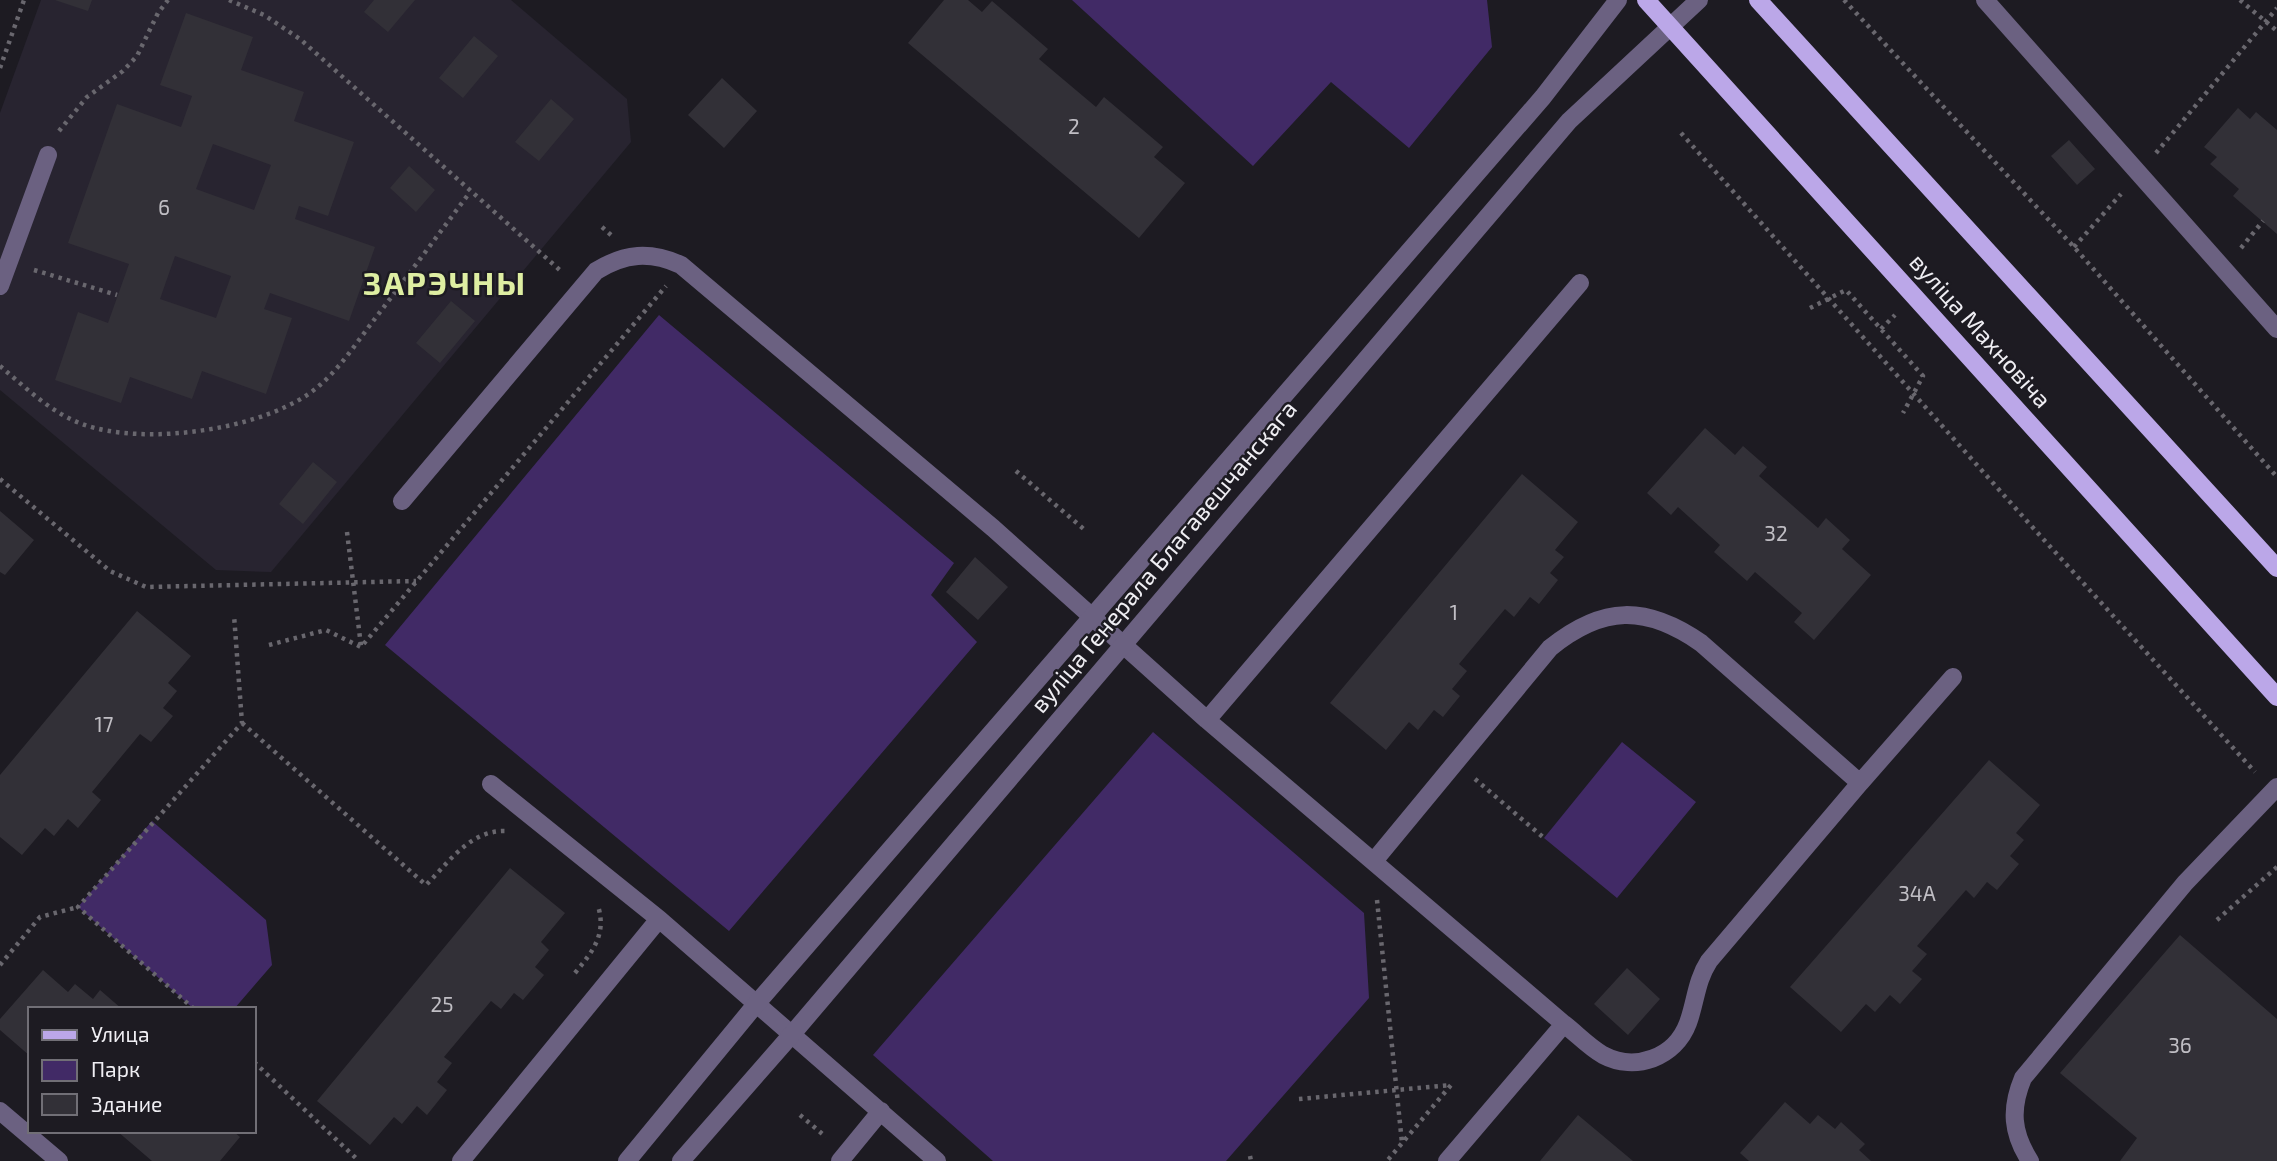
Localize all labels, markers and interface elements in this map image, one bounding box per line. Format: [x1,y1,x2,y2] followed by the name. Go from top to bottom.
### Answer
[1068,113,1080,138] house number: 2
[158,194,170,219] house number: 6
[1904,247,2058,414] street label: вуліца Махновіча
[363,263,527,301] district label: ЗАРЭЧНЫ
[1024,394,1303,719] street label: вуліца Генерала Благавешчанскага
[1764,520,1788,545] house number: 32
[1450,599,1458,624] house number: 1
[94,711,114,736] house number: 17
[1898,880,1936,905] house number: 34А
[430,991,454,1016] house number: 25
[28,1007,256,1133] legend
[91,1021,150,1046] text: Улица
[2168,1032,2192,1057] house number: 36
[91,1056,140,1081] text: Парк
[91,1091,162,1116] text: Здание

